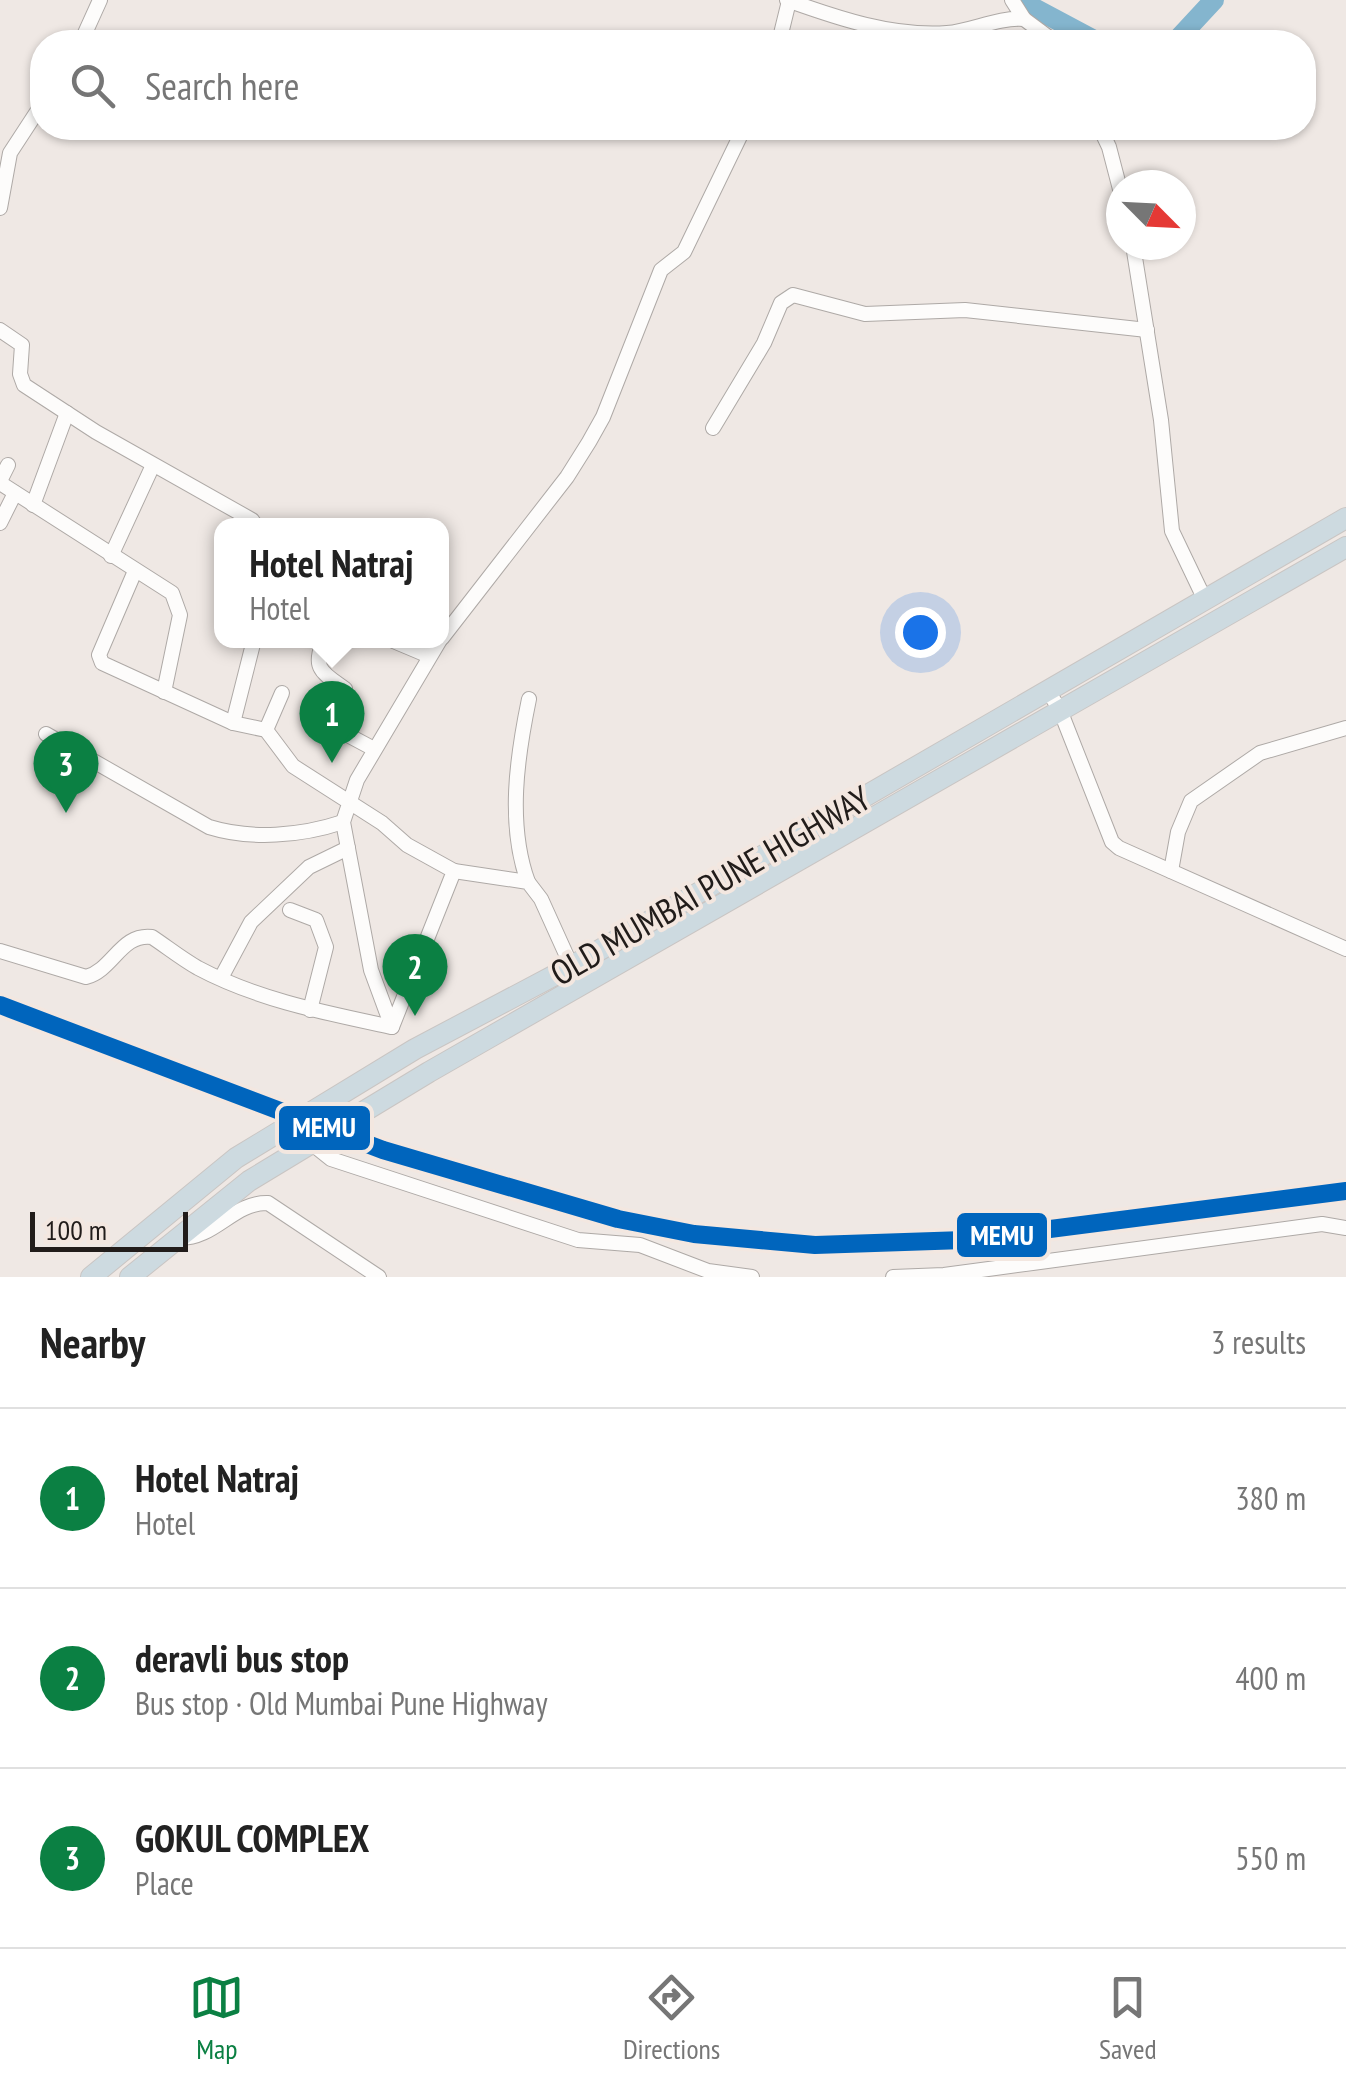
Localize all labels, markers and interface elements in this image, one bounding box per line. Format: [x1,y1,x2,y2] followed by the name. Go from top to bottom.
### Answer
[30,30,1316,140] search box
[65,58,120,113] icon: search
[145,61,299,110] text: Search here
[1106,170,1196,260] north arrow
[214,518,449,648] popup
[249,538,414,587] text: Hotel Natraj
[249,587,310,629] text: Hotel
[895,607,946,658] your location
[300,680,364,763] pin: 1
[34,730,98,813] pin: 3
[542,774,878,995] street label: OLD MUMBAI PUNE HIGHWAY
[382,934,448,1016] pin: 2
[277,1104,372,1152] line badge: MEMU
[292,1108,356,1145] text: MEMU
[30,1207,188,1252] scale bar
[45,1211,107,1248] text: 100 m
[955,1211,1049,1259] line badge: MEMU
[970,1216,1034,1253] text: MEMU
[40,1315,145,1370] text: Nearby
[1211,1321,1306,1363] text: 3 results
[135,1453,299,1502] text: Hotel Natraj
[65,1477,80,1519] text: 1
[1235,1477,1306,1519] text: 380 m
[135,1502,195,1544] text: Hotel
[135,1633,349,1682] text: deravli bus stop
[65,1657,80,1699] text: 2
[1235,1657,1306,1699] text: 400 m
[135,1682,547,1724] text: Bus stop · Old Mumbai Pune Highway
[135,1813,369,1862] text: GOKUL COMPLEX
[65,1837,80,1879] text: 3
[1235,1837,1306,1879] text: 550 m
[135,1862,194,1904] text: Place
[189,1970,244,2067] tab: Map
[623,1970,720,2067] tab: Directions
[1099,1970,1157,2067] tab: Saved

